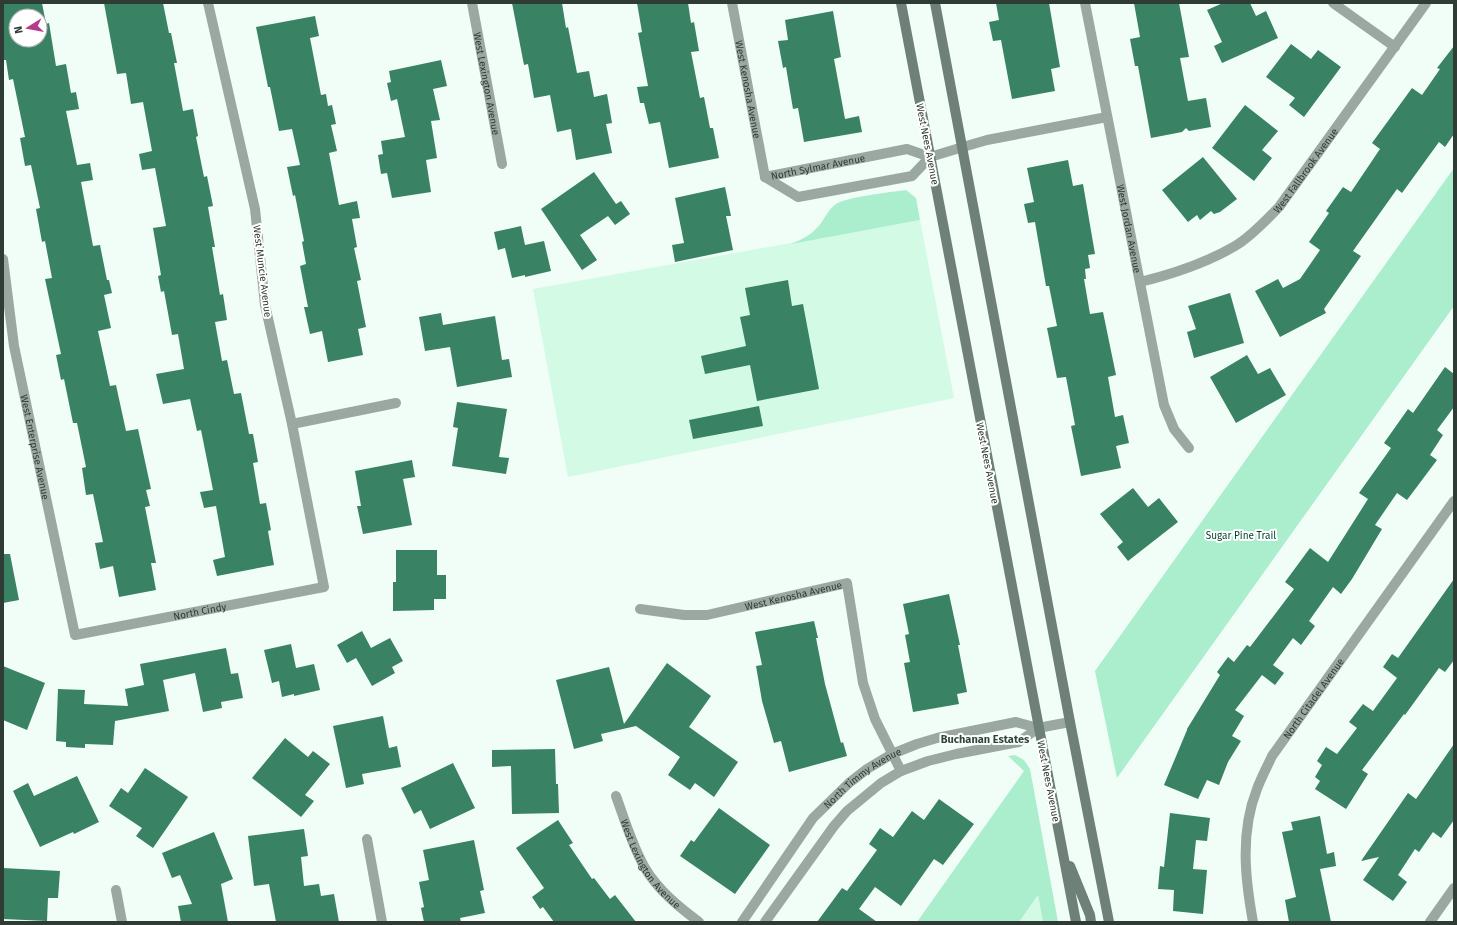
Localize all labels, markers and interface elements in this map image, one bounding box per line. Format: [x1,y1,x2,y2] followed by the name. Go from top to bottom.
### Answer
[8,8,48,48] north arrow
[12,25,26,35] text: N
[471,31,502,136] street label: West Lexington Avenue
[732,40,763,140] street label: West Kenosha Avenue
[913,102,941,186] street label: West Nees Avenue
[1271,126,1341,216] street label: West Fallbrook Avenue
[770,152,866,183] street label: North Sylmar Avenue
[1114,183,1143,274] street label: West Jordan Avenue
[250,224,274,318] street label: West Muncie Avenue
[17,394,51,501] street label: West Enterprise Avenue
[973,421,1001,505] street label: West Nees Avenue
[1206,530,1276,542] park label: Sugar Pine Trail
[744,579,843,613] street label: West Kenosha Avenue
[172,601,228,623] street label: North Cindy
[1281,656,1347,742] street label: North Citadel Avenue
[941,733,1030,746] district label: Buchanan Estates
[1034,739,1062,823] street label: West Nees Avenue
[822,746,903,811] street label: North Timmy Avenue
[618,818,682,912] street label: West Lexington Avenue

